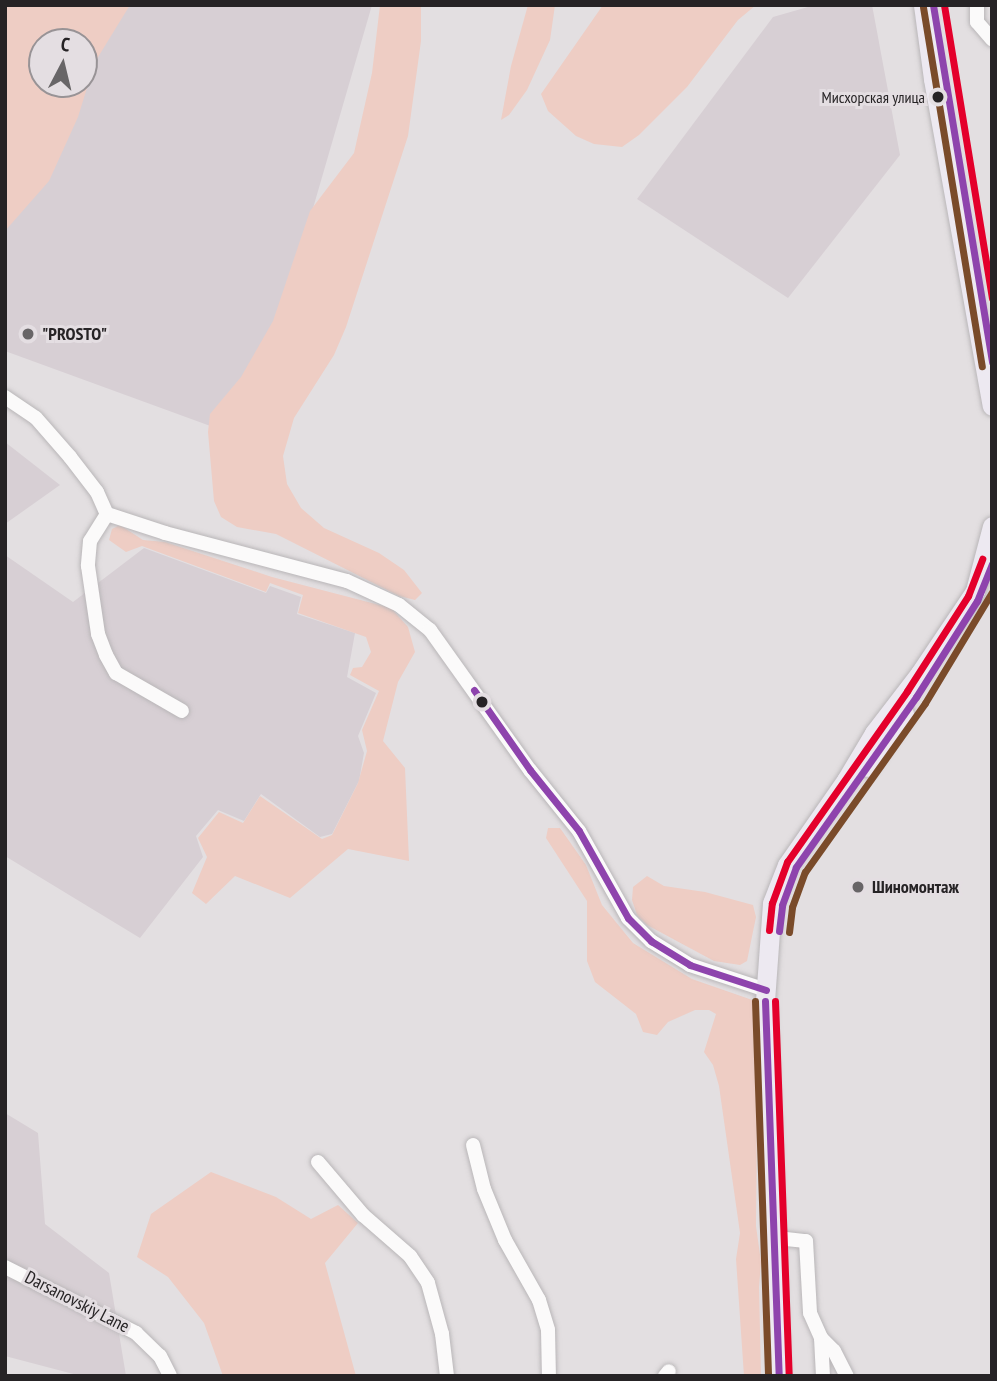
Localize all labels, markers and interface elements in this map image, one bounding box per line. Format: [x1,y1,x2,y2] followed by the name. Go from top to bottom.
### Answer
[28,28,98,98] north arrow
[60,32,71,57] text: С
[821,87,925,107] place label: Мисхорская улица
[931,90,945,104] marker: Мисхорская улица
[42,323,107,345] place label: "PROSTO"
[20,326,36,342] marker: "PROSTO"
[475,695,489,709] unlabelled marker
[872,876,959,898] place label: Шиномонтаж
[850,879,866,895] marker: Шиномонтаж
[21,1266,133,1338] street label: Darsanovskiy Lane

